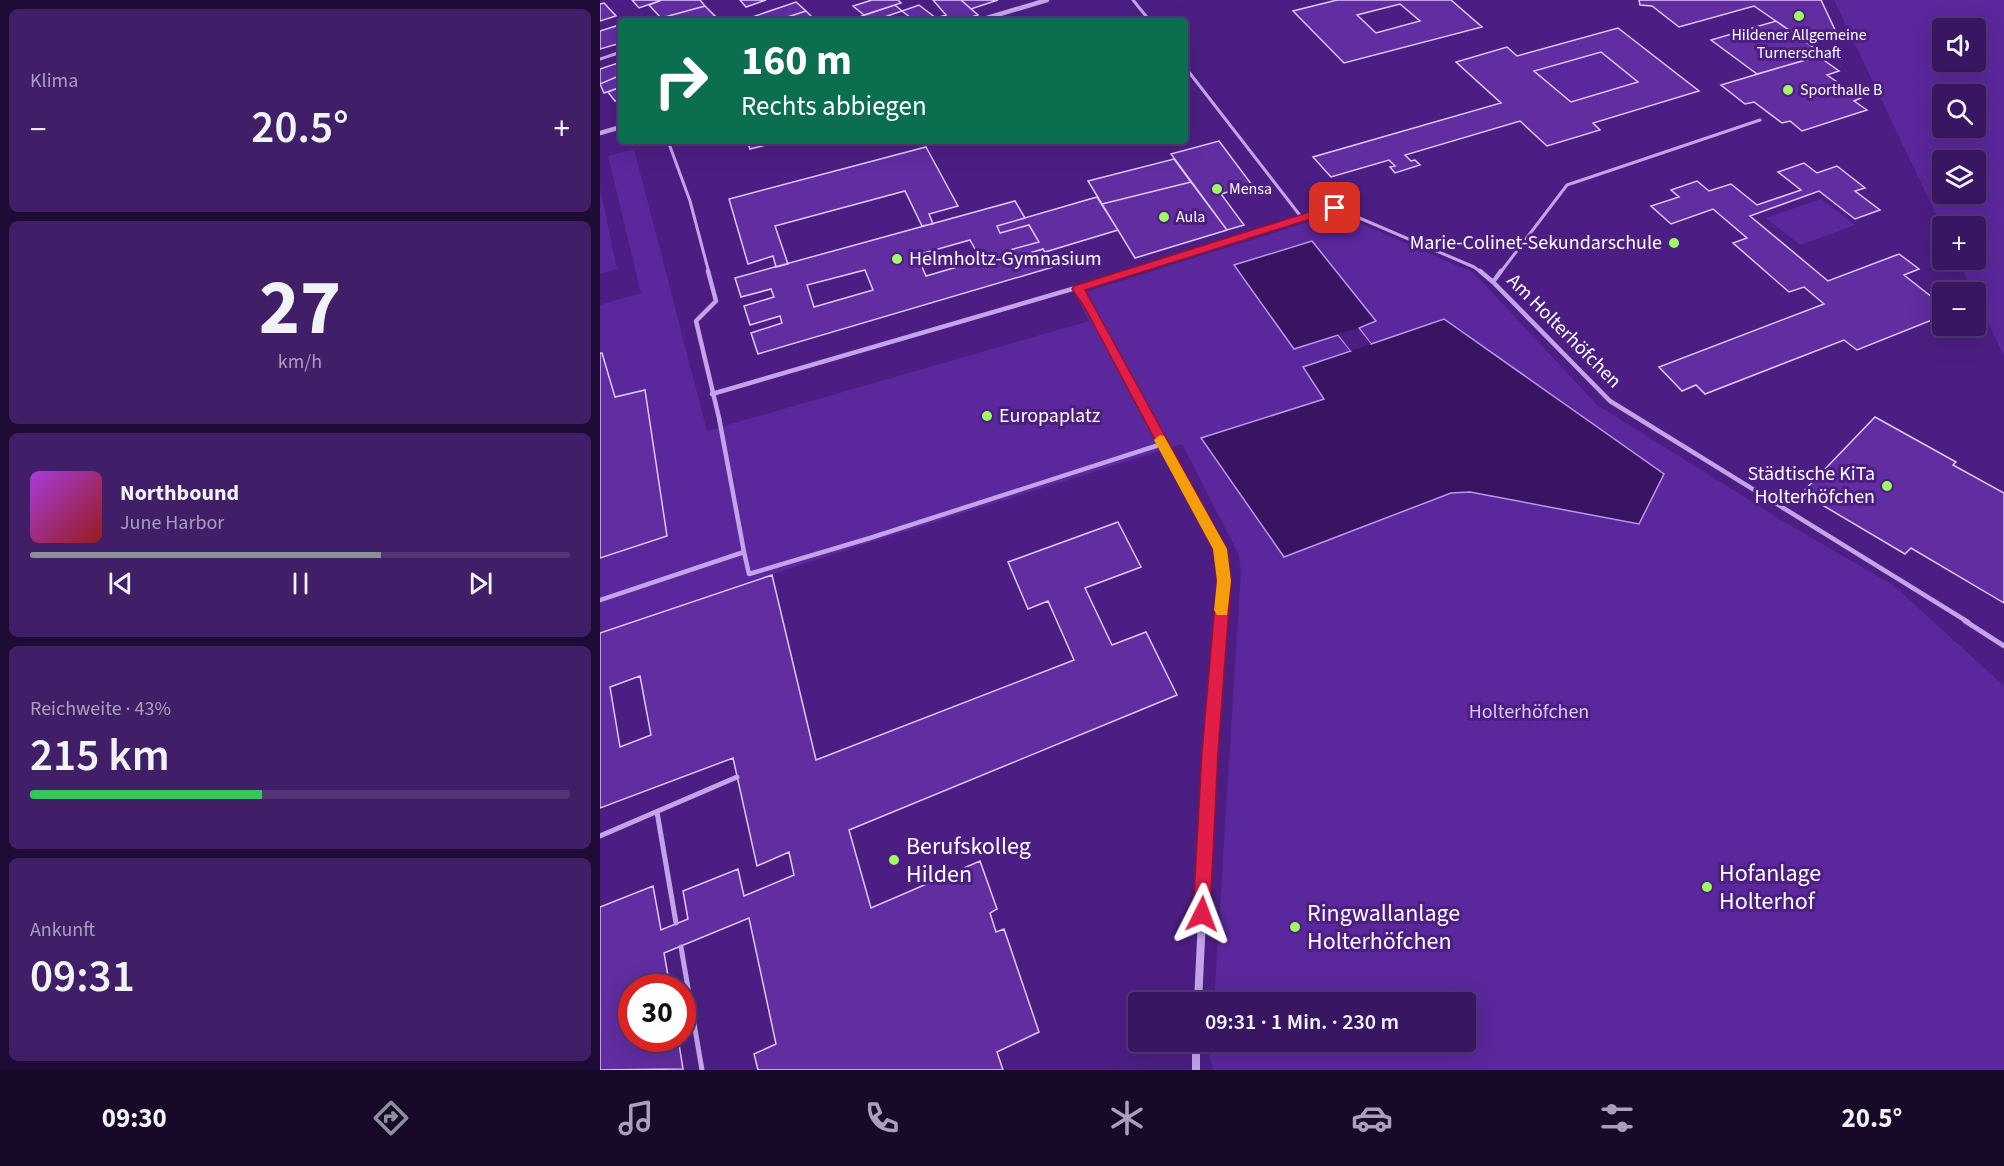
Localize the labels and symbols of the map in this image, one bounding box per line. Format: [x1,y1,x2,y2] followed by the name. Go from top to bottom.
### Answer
[1792,9,1806,23] marker: Hildener Allgemeine Turnerschaft
[1731,24,1867,64] place label: Hildener Allgemeine Turnerschaft
[1800,79,1883,101] place label: Sporthalle B
[1781,83,1795,97] marker: Sporthalle B
[1229,178,1272,200] place label: Mensa
[1210,182,1224,196] marker: Mensa
[1309,182,1360,233] pin
[1176,206,1205,228] place label: Aula
[1157,210,1171,224] marker: Aula
[1410,229,1662,257] place label: Marie-Colinet-Sekundarschule
[1667,236,1681,250] marker: Marie-Colinet-Sekundarschule
[909,245,1102,273] place label: Helmholtz-Gymnasium
[890,252,904,266] marker: Helmholtz-Gymnasium
[1500,267,1628,395] street label: Am Holterhöfchen
[999,402,1100,430] place label: Europaplatz
[980,409,994,423] marker: Europaplatz
[1747,460,1875,511] place label: Städtische KiTa Holterhöfchen
[1880,479,1894,493] marker: Städtische KiTa Holterhöfchen
[1469,698,1589,726] park label: Holterhöfchen
[906,829,1031,892] place label: Berufskolleg Hilden
[887,853,901,867] marker: Berufskolleg Hilden
[1719,856,1821,919] place label: Hofanlage Holterhof
[1700,880,1714,894] marker: Hofanlage Holterhof
[1170,882,1234,946] position arrow
[1307,896,1460,959] place label: Ringwallanlage Holterhöfchen
[1288,920,1302,934] marker: Ringwallanlage Holterhöfchen
[618,974,696,1052] speed limit sign: 30

